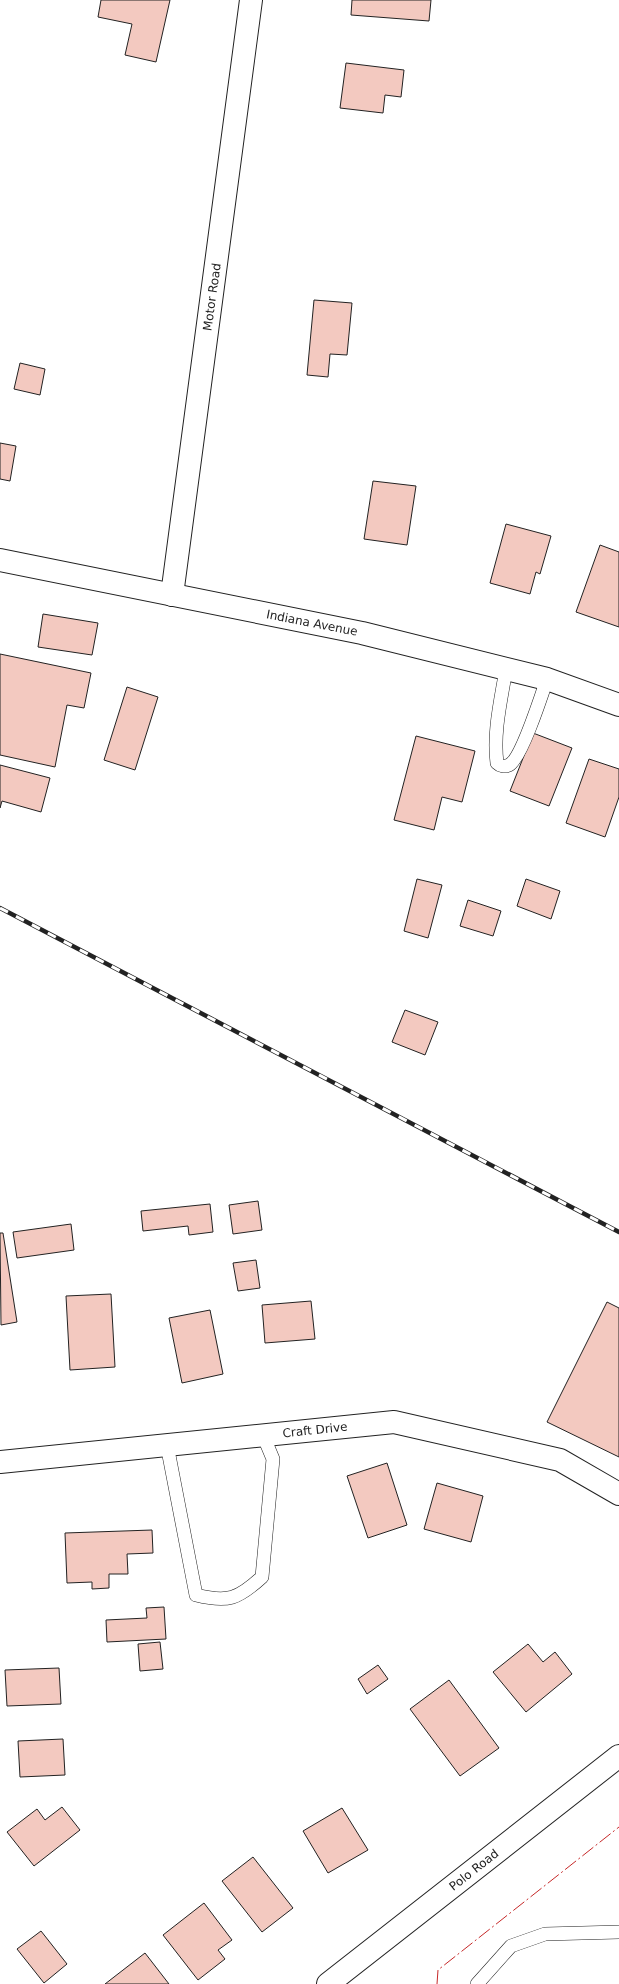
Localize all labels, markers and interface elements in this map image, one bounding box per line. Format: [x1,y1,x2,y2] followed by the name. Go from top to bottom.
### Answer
[200,262,224,332] street label: Motor Road
[265,607,359,639] street label: Indiana Avenue
[282,1420,348,1440] street label: Craft Drive
[447,1846,501,1894] street label: Polo Road

